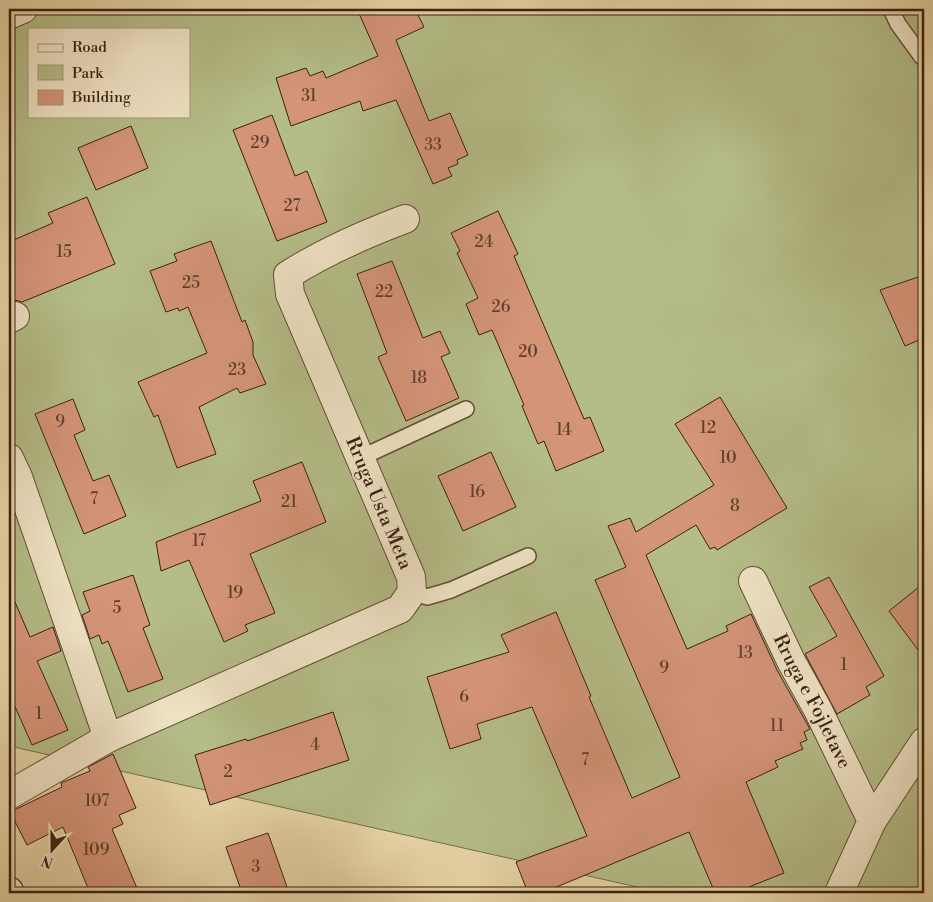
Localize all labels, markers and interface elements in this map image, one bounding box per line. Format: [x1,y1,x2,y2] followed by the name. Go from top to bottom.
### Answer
[28,28,190,118] legend
[72,38,107,57] text: Road
[72,64,104,83] text: Park
[301,86,317,106] house number: 31
[71,88,131,107] text: Building
[251,133,270,153] house number: 29
[424,135,442,155] house number: 33
[283,196,301,216] house number: 27
[475,232,494,252] house number: 24
[56,242,72,262] house number: 15
[182,273,200,293] house number: 25
[375,282,393,302] house number: 22
[492,297,511,317] house number: 26
[518,342,538,362] house number: 20
[228,360,246,380] house number: 23
[411,368,427,388] house number: 18
[55,412,65,432] house number: 9
[700,418,716,438] house number: 12
[556,420,572,440] house number: 14
[340,433,418,573] street label: Rruga Usta Meta
[720,448,737,468] house number: 10
[469,482,485,502] house number: 16
[90,489,98,509] house number: 7
[281,492,297,512] house number: 21
[730,496,740,516] house number: 8
[192,531,206,551] house number: 17
[227,583,243,603] house number: 19
[113,598,122,618] house number: 5
[768,630,857,772] street label: Rruga e Fojletave
[737,643,753,663] house number: 13
[841,655,848,675] house number: 1
[659,658,669,678] house number: 9
[459,687,469,707] house number: 6
[36,704,43,724] house number: 1
[770,716,784,736] house number: 11
[310,735,320,755] house number: 4
[581,750,589,770] house number: 7
[223,762,233,782] house number: 2
[85,791,109,811] house number: 107
[28,824,78,874] north arrow
[83,840,110,860] house number: 109
[39,851,56,872] text: N
[252,857,261,877] house number: 3

